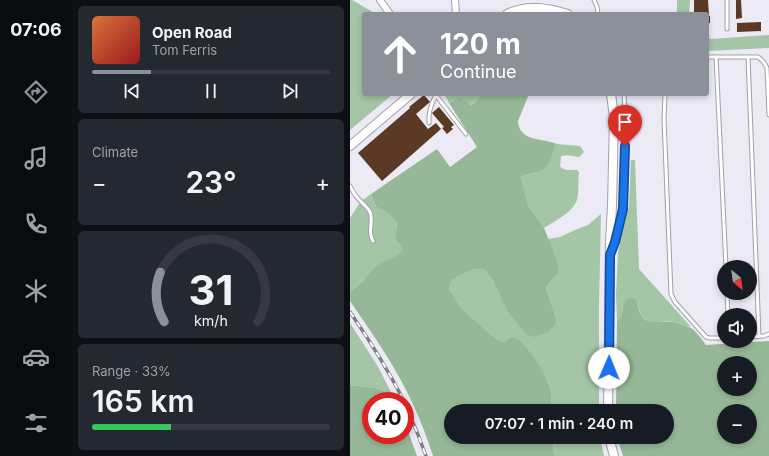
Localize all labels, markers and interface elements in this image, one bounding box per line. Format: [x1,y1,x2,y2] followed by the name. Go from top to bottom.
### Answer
[10,19,62,40] text: 07:06
[152,23,232,42] text: Open Road
[440,27,521,61] text: 120 m
[374,28,426,80] icon: ahead
[152,42,217,58] text: Tom Ferris
[440,61,517,82] text: Continue
[22,78,50,106] icon: directions
[121,80,143,102] icon: previous
[200,80,222,102] icon: pause
[279,80,301,102] icon: next
[608,105,642,146] pin
[614,111,636,133] icon: arrive
[22,144,50,172] icon: music
[92,144,138,160] text: Climate
[185,164,237,200] text: 23°
[92,170,107,196] text: −
[315,170,330,196] text: +
[22,210,50,238] icon: phone
[717,260,757,300] north arrow
[717,260,757,444] map controls
[189,265,233,315] text: 31
[22,277,50,305] icon: climate
[717,308,757,348] button: sound
[194,312,228,329] text: km/h
[22,343,50,371] icon: car
[588,347,630,389] position arrow
[717,356,757,396] button: +
[92,363,171,379] text: Range · 33%
[92,383,194,419] text: 165 km
[362,392,414,444] speed limit sign: 40
[717,404,757,444] button: −
[22,409,50,437] icon: filters
[485,414,633,433] text: 07:07 · 1 min · 240 m

